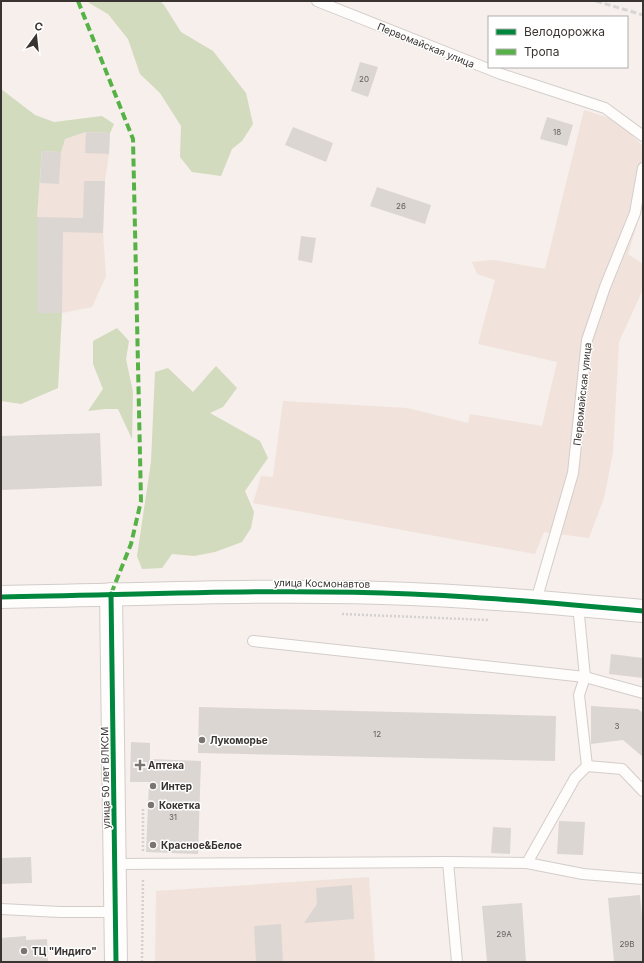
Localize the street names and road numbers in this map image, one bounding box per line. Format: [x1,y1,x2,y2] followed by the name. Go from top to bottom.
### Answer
[376,20,476,70] street label: Первомайская улица
[571,342,593,446] street label: Первомайская улица
[274,576,371,590] street label: улица Космонавтов
[98,727,112,829] street label: улица 50 лет ВЛКСМ

